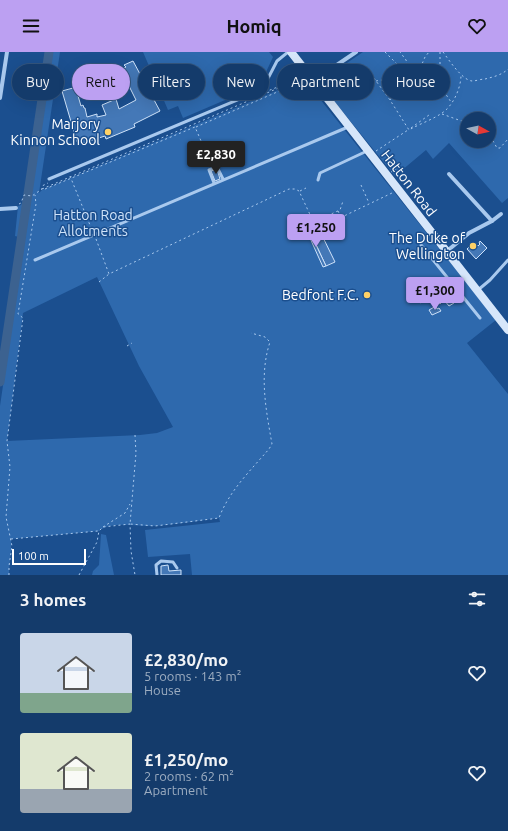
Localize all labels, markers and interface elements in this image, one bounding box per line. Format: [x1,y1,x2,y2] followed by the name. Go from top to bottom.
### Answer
[20,15,42,37] icon: menu
[466,15,488,37] icon: heart
[226,16,282,36] text: Homiq
[12,64,64,100] chip: Buy
[72,64,130,100] chip: Rent
[138,64,205,100] chip: Filters
[213,64,269,100] chip: New
[277,64,374,100] chip: Apartment
[382,64,450,100] chip: House
[460,112,496,148] north arrow
[460,112,496,148] map controls
[11,116,100,148] place label: Marjory Kinnon School
[103,127,113,137] marker: Marjory Kinnon School
[183,141,249,175] pin: £2,830
[196,147,236,161] text: £2,830
[378,147,440,219] street label: Hatton Road
[53,207,133,239] park label: Hatton Road Allotments
[283,214,349,248] pin: £1,250
[296,220,336,234] text: £1,250
[389,230,466,262] place label: The Duke of Wellington
[468,241,478,251] marker: The Duke of Wellington
[402,277,468,311] pin: £1,300
[415,283,455,297] text: £1,300
[282,287,359,303] place label: Bedfont F.C.
[362,290,372,300] marker: Bedfont F.C.
[12,547,86,566] scale bar
[18,550,49,562] text: 100 m
[466,588,488,610] icon: filters
[20,590,86,609] text: 3 homes
[52,649,100,697] icon: home
[144,650,228,669] text: £2,830/mo
[466,662,488,684] icon: heart
[144,669,241,683] text: 5 rooms · 143 m²
[144,683,181,697] text: House
[52,749,100,797] icon: home
[144,750,228,769] text: £1,250/mo
[466,762,488,784] icon: heart
[144,769,234,783] text: 2 rooms · 62 m²
[144,783,208,797] text: Apartment

